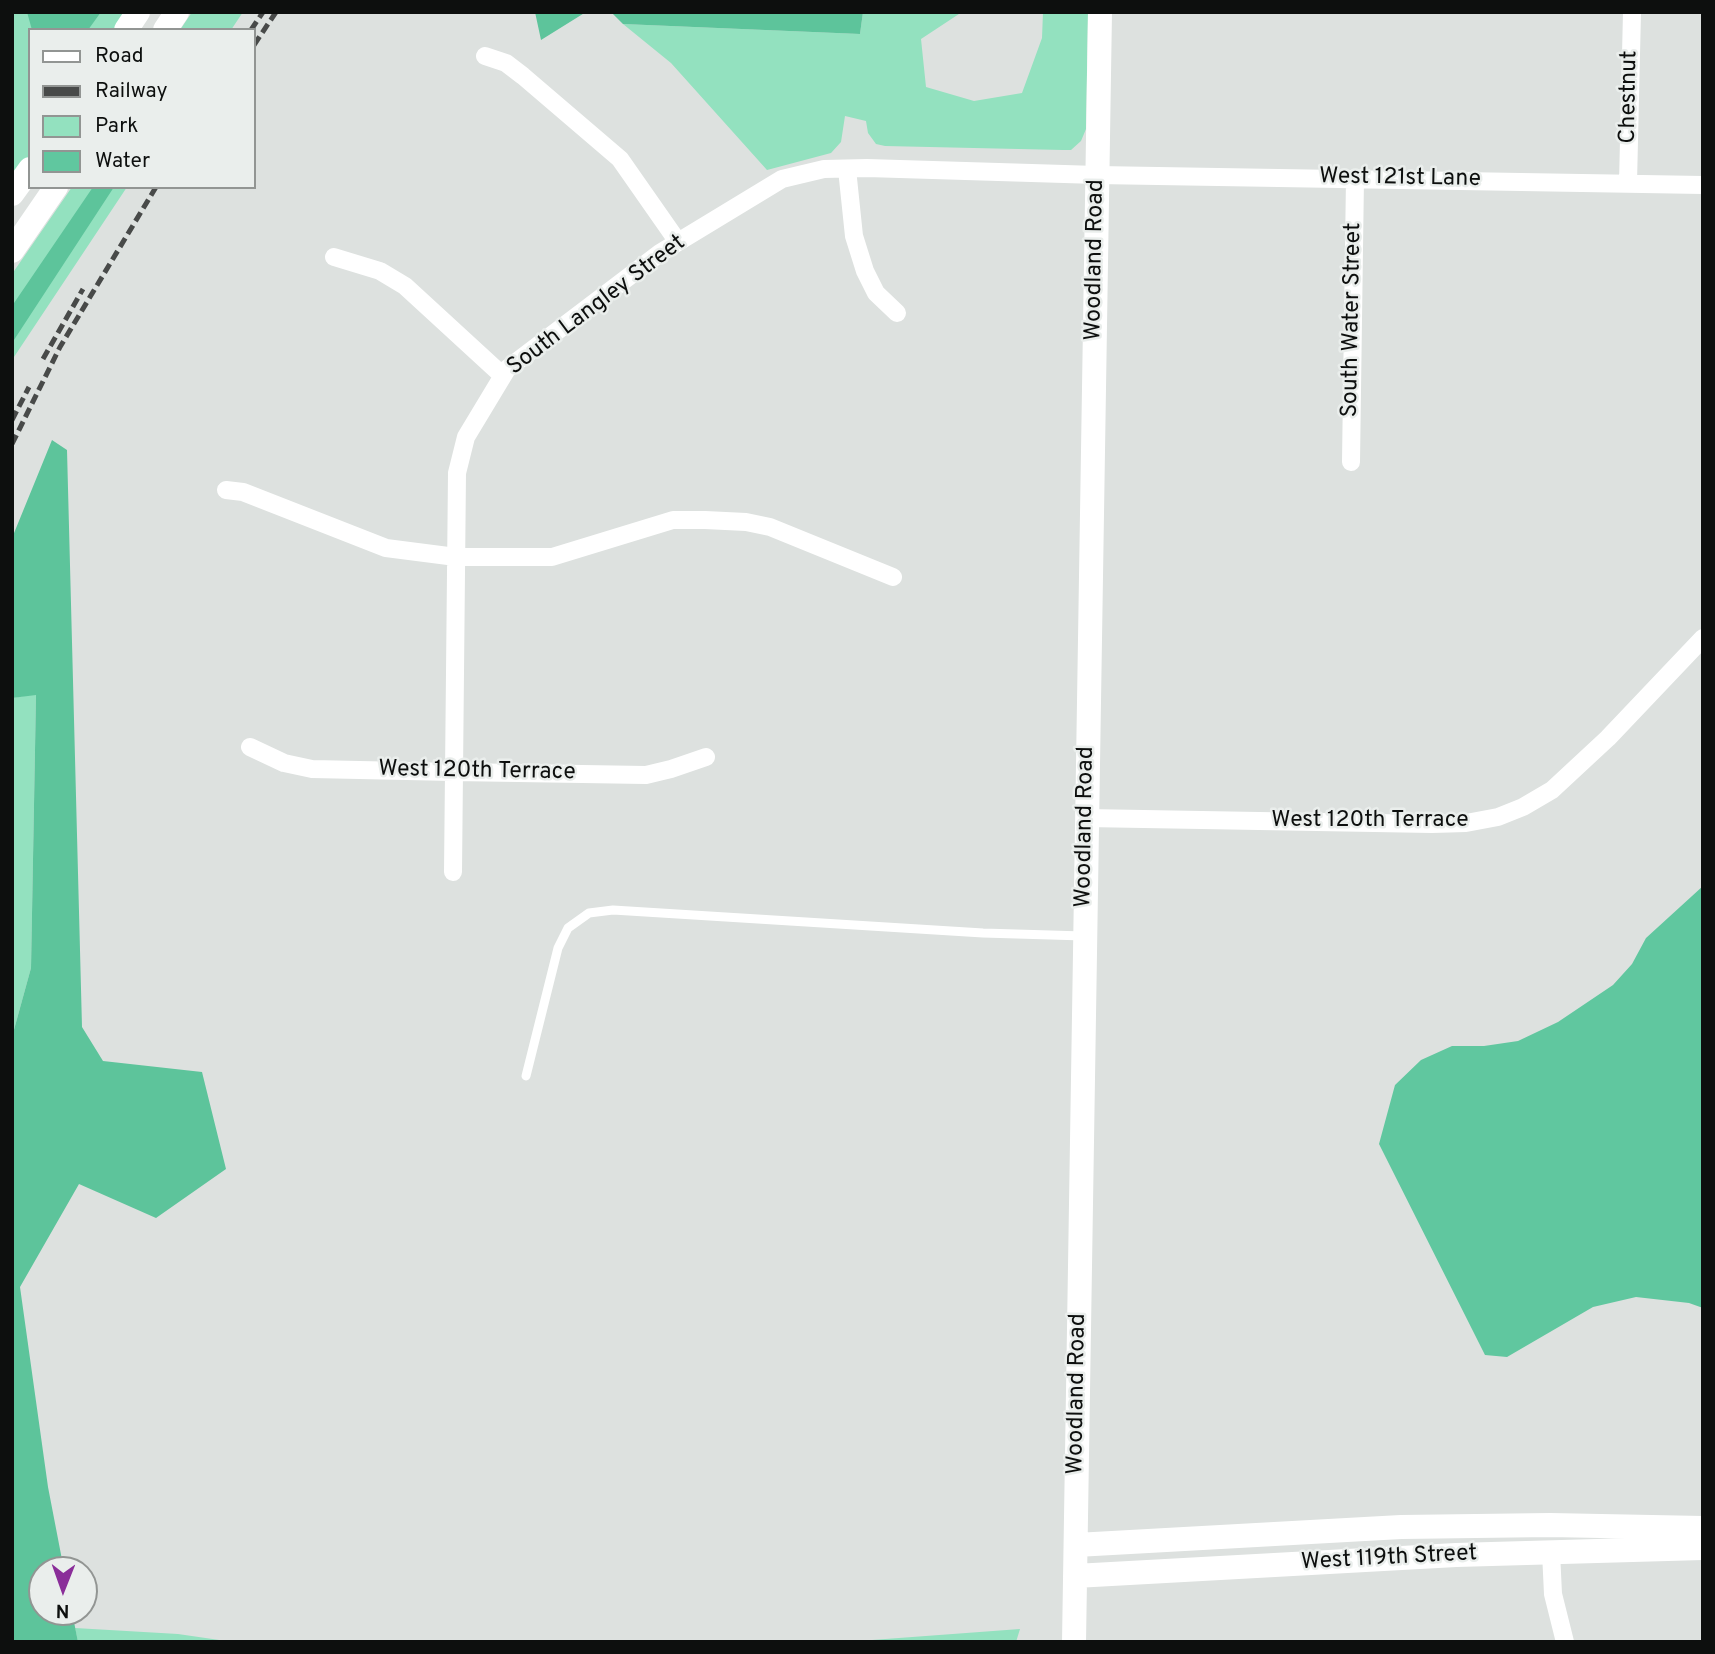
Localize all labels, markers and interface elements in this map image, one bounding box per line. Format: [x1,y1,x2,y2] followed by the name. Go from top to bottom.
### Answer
[28,28,256,189] legend
[95,43,144,70] text: Road
[1615,50,1645,144] street label: Chestnut
[95,78,168,105] text: Railway
[95,113,138,140] text: Park
[95,148,150,175] text: Water
[1319,164,1481,194] street label: West 121st Lane
[1081,179,1111,341] street label: Woodland Road
[1338,222,1368,418] street label: South Water Street
[502,230,692,382] street label: South Langley Street
[1071,746,1101,908] street label: Woodland Road
[378,756,576,788] street label: West 120th Terrace
[1271,807,1469,835] street label: West 120th Terrace
[1063,1313,1093,1475] street label: Woodland Road
[1300,1541,1478,1577] street label: West 119th Street
[28,1556,98,1626] north arrow
[56,1598,70,1622] text: N

